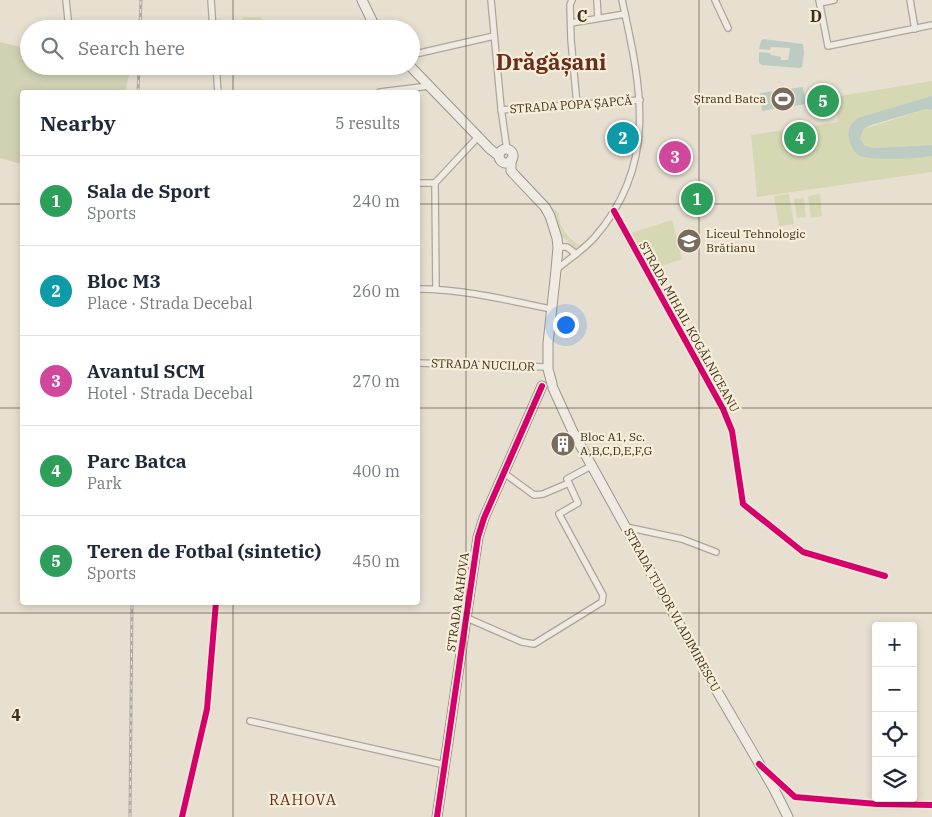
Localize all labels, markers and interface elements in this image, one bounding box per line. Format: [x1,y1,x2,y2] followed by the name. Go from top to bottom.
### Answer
[577,6,587,26] text: C
[810,6,822,26] text: D
[20,20,420,75] search box
[38,34,66,62] icon: search
[78,36,185,60] text: Search here
[496,47,606,77] district label: Drăgășani
[807,82,839,120] pin: 5
[770,86,796,112] sports icon: Ștrand Batca
[694,91,766,106] place label: Ștrand Batca
[509,93,634,116] street label: STRADA POPA ȘAPCĂ
[40,109,116,137] text: Nearby
[335,113,400,133] text: 5 results
[607,119,639,157] pin: 2
[784,119,816,157] pin: 4
[659,138,691,176] pin: 3
[87,179,210,203] text: Sala de Sport
[681,180,713,218] pin: 1
[51,191,61,211] text: 1
[352,191,400,211] text: 240 m
[87,203,136,223] text: Sports
[706,226,806,255] place label: Liceul Tehnologic Brătianu
[676,228,702,254] school or university icon: Liceul Tehnologic Brătianu
[636,239,743,415] street label: STRADA MIHAIL KOGĂLNICEANU
[87,269,161,293] text: Bloc M3
[51,281,61,301] text: 2
[352,281,400,301] text: 260 m
[87,293,253,313] text: Place · Strada Decebal
[553,312,579,338] your location
[431,355,535,374] street label: STRADA NUCILOR
[87,359,205,383] text: Avantul SCM
[51,371,61,391] text: 3
[352,371,400,391] text: 270 m
[87,383,253,403] text: Hotel · Strada Decebal
[580,429,653,458] place label: Bloc A1, Sc. A,B,C,D,E,F,G
[550,431,576,457] building icon: Bloc A1, Sc. A,B,C,D,E,F,G
[87,449,187,473] text: Parc Batca
[51,461,61,481] text: 4
[352,461,400,481] text: 400 m
[87,473,122,493] text: Park
[621,525,724,694] street label: STRADA TUDOR VLADIMIRESCU
[87,539,321,563] text: Teren de Fotbal (sintetic)
[51,551,61,571] text: 5
[352,551,400,571] text: 450 m
[443,551,472,653] street label: STRADA RAHOVA
[87,563,136,583] text: Sports
[872,622,917,802] map controls
[872,622,917,667] button: +
[872,667,917,712] button: −
[11,705,21,725] text: 4
[872,712,917,757] button: locate
[872,757,917,802] button: layers
[269,790,337,809] district label: RAHOVA

